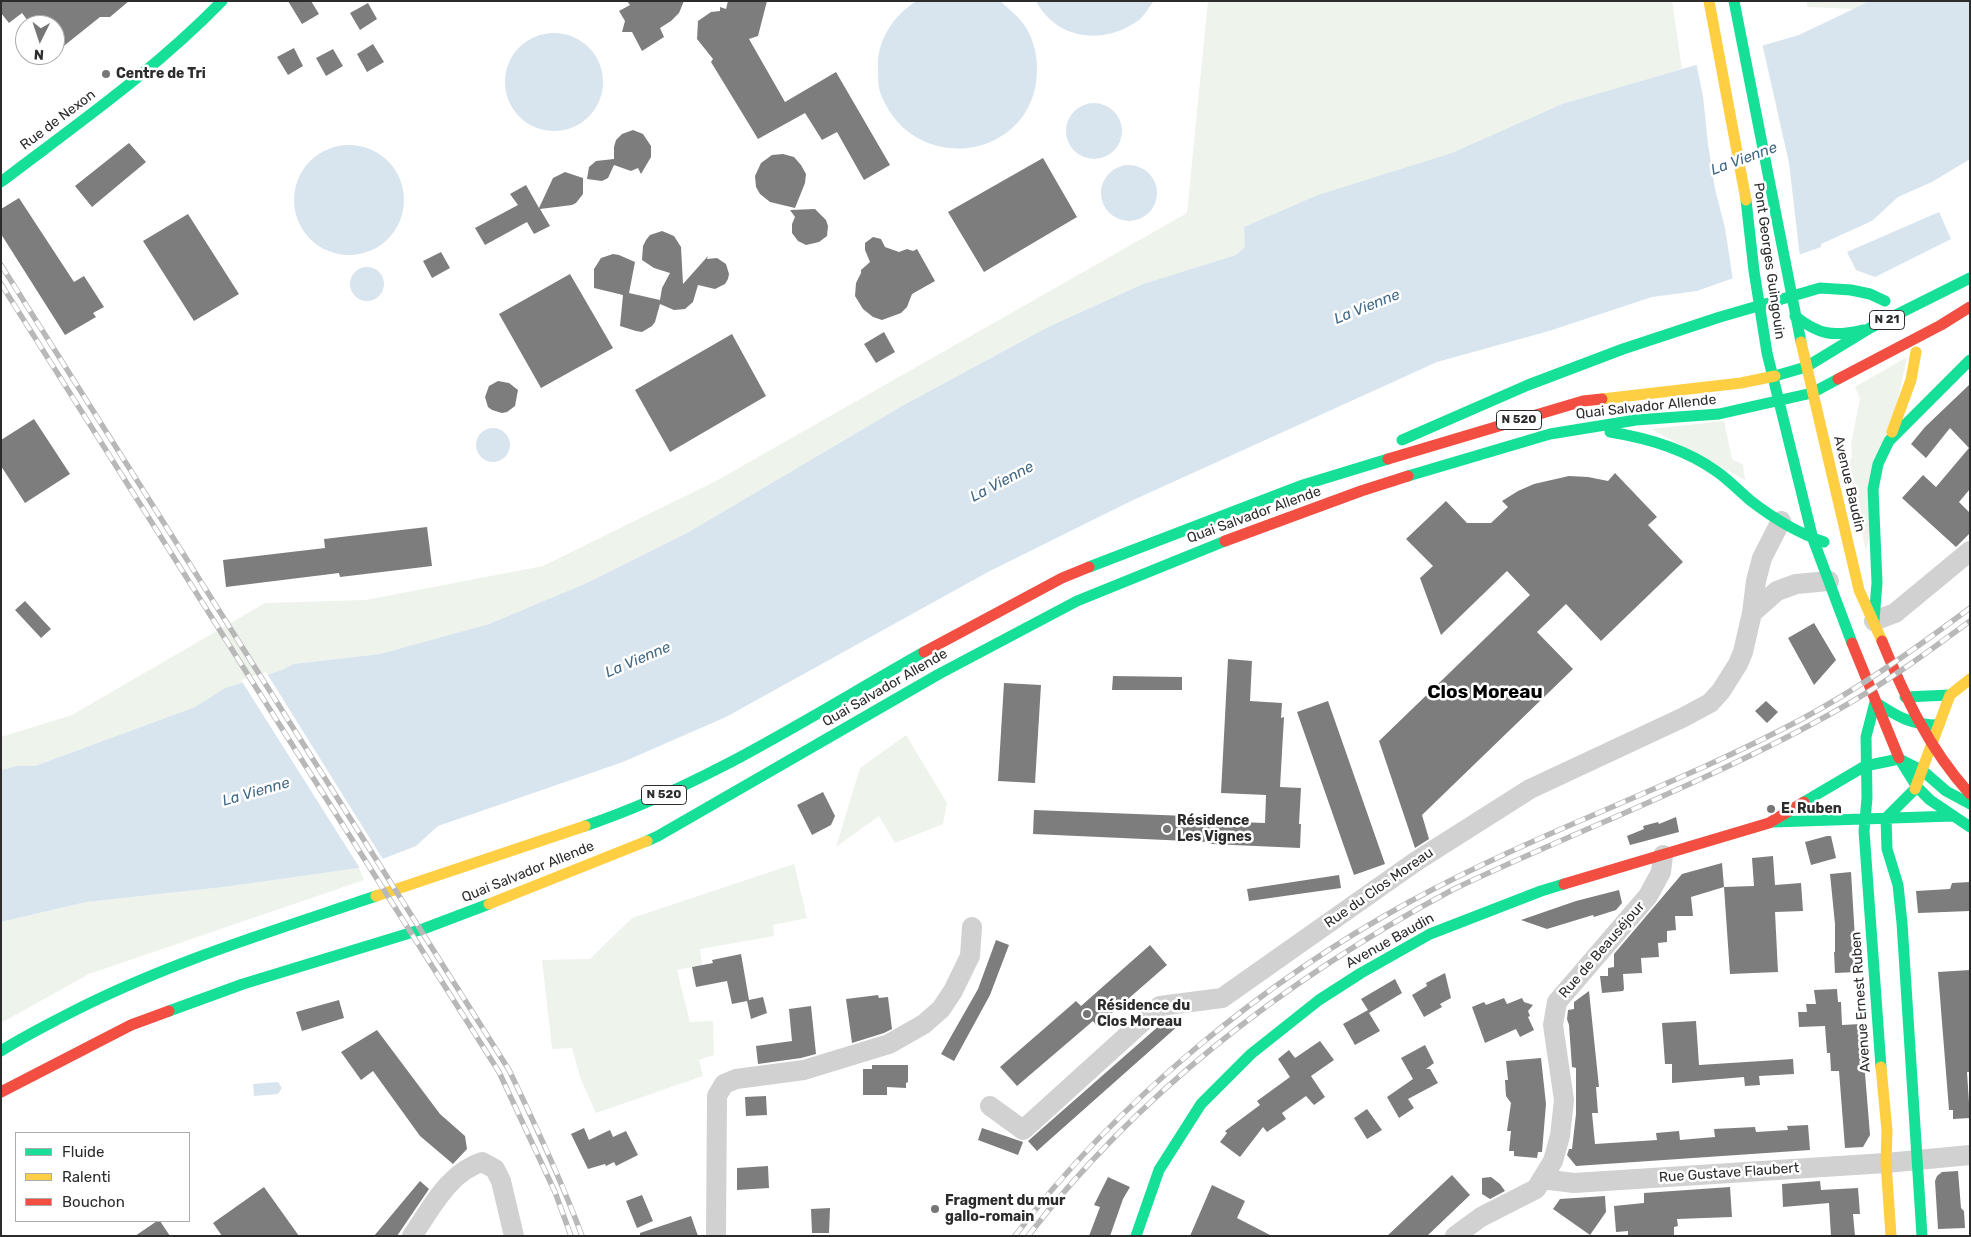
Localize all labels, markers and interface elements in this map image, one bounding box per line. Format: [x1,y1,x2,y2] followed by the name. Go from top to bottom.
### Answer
[15,15,65,65] north arrow
[33,46,45,63] text: N
[116,66,206,82] place label: Centre de Tri
[100,68,112,80] marker: Centre de Tri
[17,86,99,154] street label: Rue de Nexon
[1708,139,1780,179] water label: La Vienne
[1750,182,1788,340] street label: Pont Georges Guingouin
[1332,286,1402,328] water label: La Vienne
[1870,310,1904,330] road number: N 21
[1575,391,1717,423] street label: Quai Salvador Allende
[1496,410,1542,430] road number: N 520
[1830,434,1868,534] street label: Avenue Baudin
[967,458,1037,506] water label: La Vienne
[1185,483,1323,547] street label: Quai Salvador Allende
[603,638,673,682] water label: La Vienne
[820,645,950,731] street label: Quai Salvador Allende
[1427,682,1543,704] district label: Clos Moreau
[220,774,292,810] water label: La Vienne
[642,786,686,804] road number: N 520
[1781,801,1842,817] place label: E. Ruben
[1765,803,1777,815] marker: E. Ruben
[1177,813,1252,846] place label: Résidence Les Vignes
[1161,823,1173,835] marker: Résidence Les Vignes
[459,838,597,906] street label: Quai Salvador Allende
[1321,844,1437,932] street label: Rue du Clos Moreau
[1556,898,1648,1002] street label: Rue de Beauséjour
[1343,910,1437,972] street label: Avenue Baudin
[1848,931,1874,1073] street label: Avenue Ernest Ruben
[1097,998,1190,1030] place label: Résidence du Clos Moreau
[1081,1008,1093,1020] marker: Résidence du Clos Moreau
[15,1132,190,1222] legend
[62,1143,104,1161] text: Fluide
[1658,1160,1800,1186] street label: Rue Gustave Flaubert
[62,1168,111,1186] text: Ralenti
[62,1193,125,1211] text: Bouchon
[945,1193,1065,1226] place label: Fragment du mur gallo-romain
[929,1203,941,1215] marker: Fragment du mur gallo-romain

